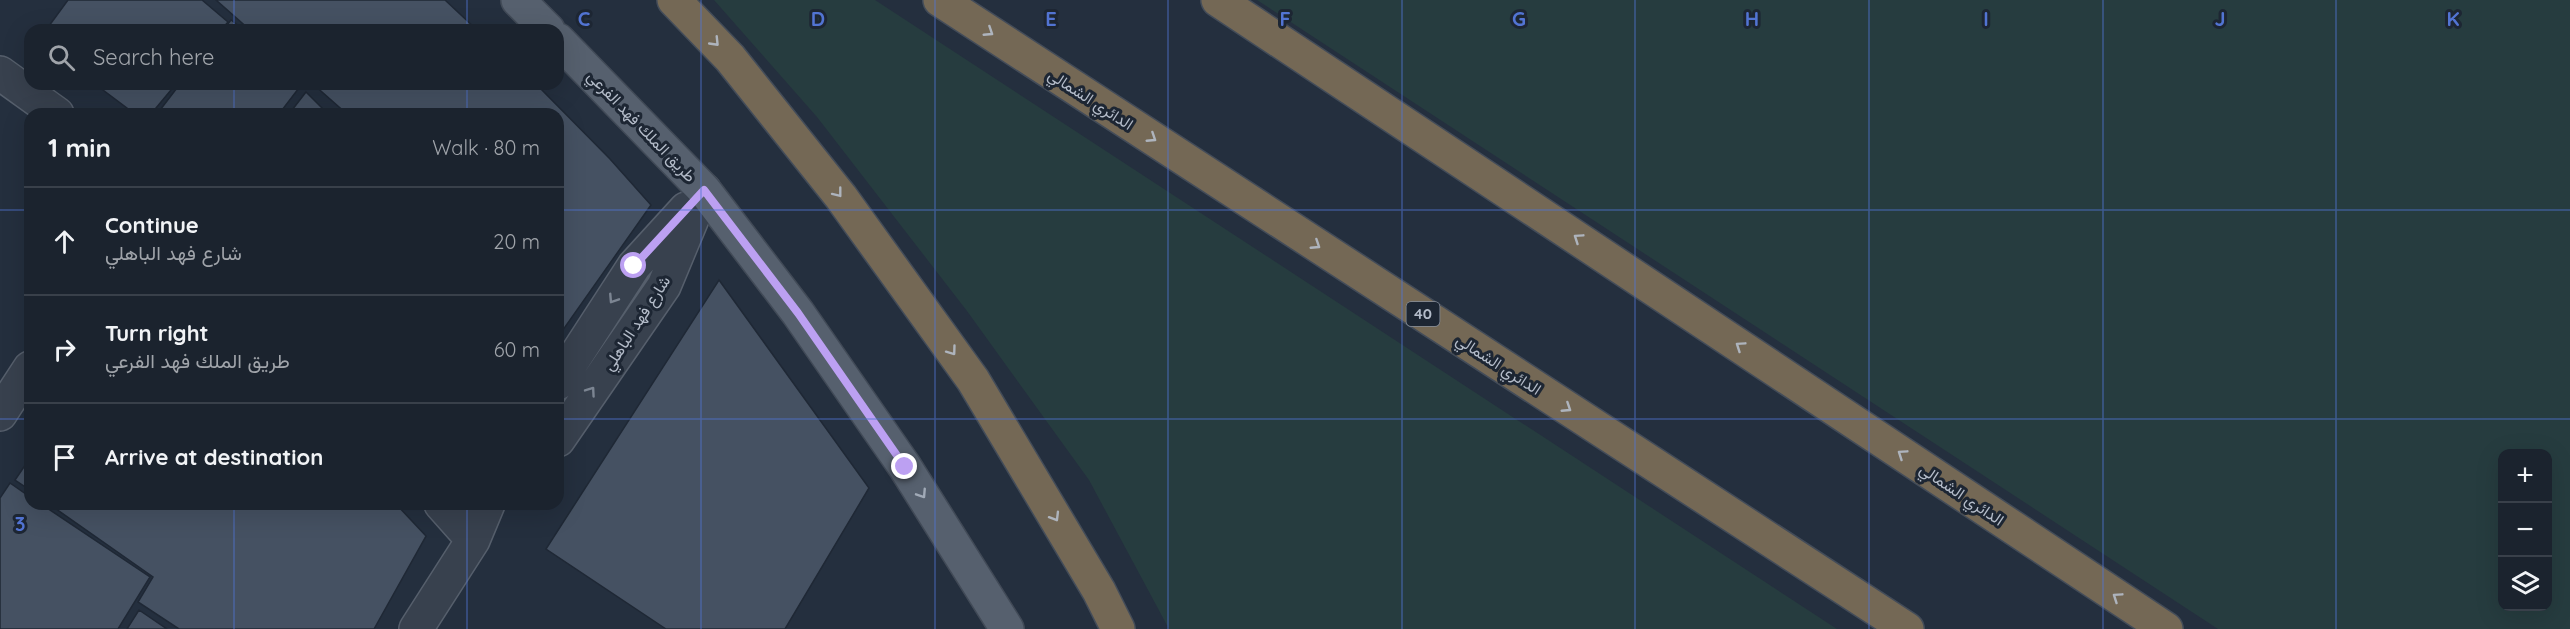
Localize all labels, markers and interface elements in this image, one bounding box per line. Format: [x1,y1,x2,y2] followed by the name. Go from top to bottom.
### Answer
[578,6,591,31] text: C
[811,6,825,31] text: D
[1045,6,1057,31] text: E
[1279,6,1291,31] text: F
[1512,6,1526,31] text: G
[1745,6,1759,31] text: H
[1983,6,1989,31] text: I
[2214,6,2226,31] text: J
[2446,6,2460,31] text: K
[24,24,564,90] search box
[982,25,993,36] one-way arrow
[707,35,718,46] one-way arrow
[45,41,78,74] icon: search
[93,43,214,71] text: Search here
[1043,64,1137,137] street label: الدائري الشمالي
[581,66,701,189] street label: طريق الملك فهد الفرعي
[48,131,111,164] text: 1 min
[1146,131,1156,143] one-way arrow
[432,135,540,160] text: Walk · 80 m
[830,187,841,198] one-way arrow
[105,211,199,239] text: Continue
[48,225,81,258] icon: ahead
[493,229,540,254] text: 20 m
[1573,235,1584,246] one-way arrow
[1309,237,1320,248] one-way arrow
[105,240,242,265] text: شارع فهد الباهلي
[620,252,646,278] route start
[598,272,678,376] street label: شارع فهد الباهلي
[609,292,620,303] one-way arrow
[1406,302,1440,326] road number: 40
[105,319,209,347] text: Turn right
[1451,329,1545,402] street label: الدائري الشمالي
[48,333,81,366] icon: right
[494,337,540,362] text: 60 m
[1736,342,1747,353] one-way arrow
[945,345,956,356] one-way arrow
[105,348,290,373] text: طريق الملك فهد الفرعي
[584,387,595,398] one-way arrow
[1560,401,1571,412] one-way arrow
[48,441,81,474] icon: arrive
[105,443,323,471] text: Arrive at destination
[2498,449,2552,611] map controls
[2498,449,2552,503] button: +
[1898,450,1909,461] one-way arrow
[891,453,917,479] route end
[1914,458,2008,533] street label: الدائري الشمالي
[915,488,927,498] one-way arrow
[2498,503,2552,557] button: −
[15,511,25,536] text: 3
[1047,511,1059,521] one-way arrow
[2498,557,2552,611] button: layers
[2113,593,2124,604] one-way arrow

